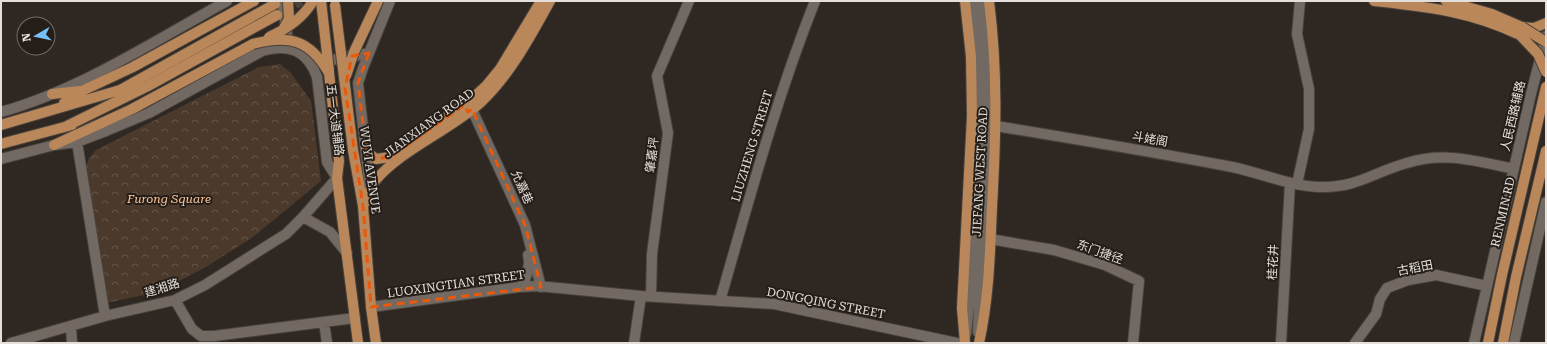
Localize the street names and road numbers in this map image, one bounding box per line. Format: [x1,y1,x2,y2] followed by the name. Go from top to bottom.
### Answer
[1498,79,1528,153] street label: 人民西路辅路
[324,83,346,157] street label: 五一大道辅路
[381,86,477,160] street label: JIANXIANG ROAD
[728,89,776,203] street label: LIUZHENG STREET
[970,107,990,237] street label: JIEFANG WEST ROAD
[357,125,383,215] street label: WUYI AVENUE
[1131,129,1169,149] street label: 斗姥阁
[643,136,661,174] street label: 肇嘉坪
[508,168,536,206] street label: 允嘉巷
[1488,176,1518,248] street label: RENMIN.RD
[1075,237,1125,267] street label: 东门捷径
[1265,244,1281,280] street label: 桂花井
[1396,258,1434,278] street label: 古稻田
[386,267,526,301] street label: LUOXINGTIAN STREET
[143,276,181,300] street label: 建湘路
[765,285,887,321] street label: DONGQING STREET

